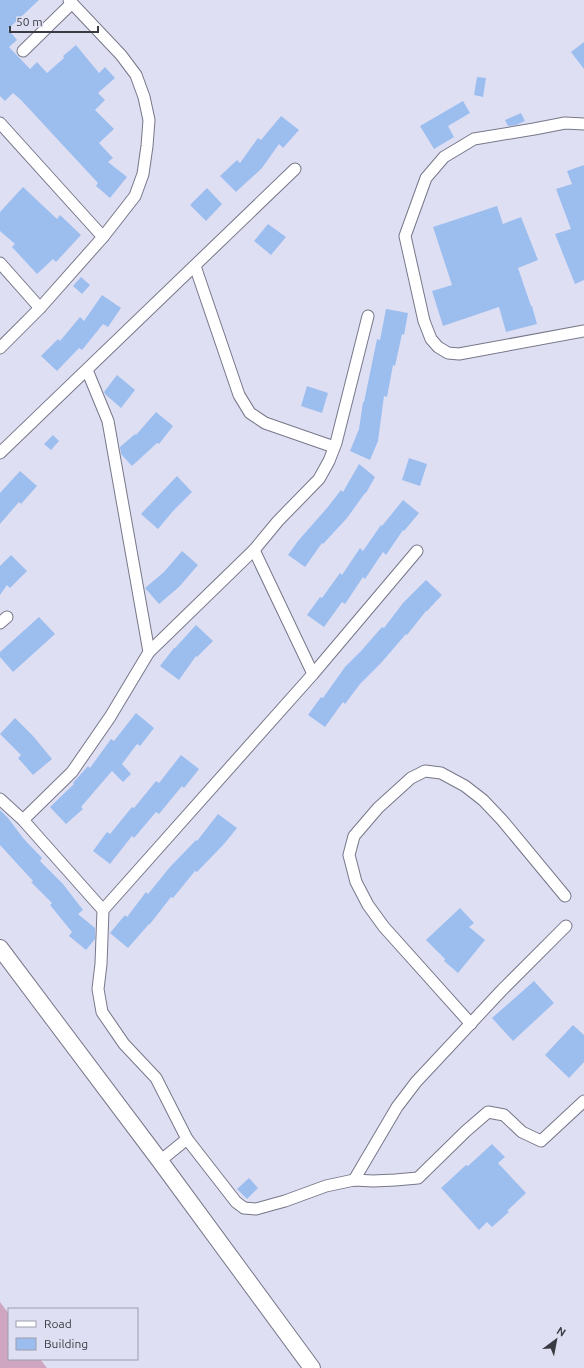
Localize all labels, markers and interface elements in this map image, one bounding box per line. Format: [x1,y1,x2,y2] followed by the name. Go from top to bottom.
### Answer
[10,8,98,34] scale bar
[16,15,43,28] text: 50 m
[8,1308,138,1360] legend
[44,1317,72,1330] text: Road
[536,1320,576,1360] north arrow
[555,1324,568,1339] text: N
[44,1337,88,1350] text: Building

